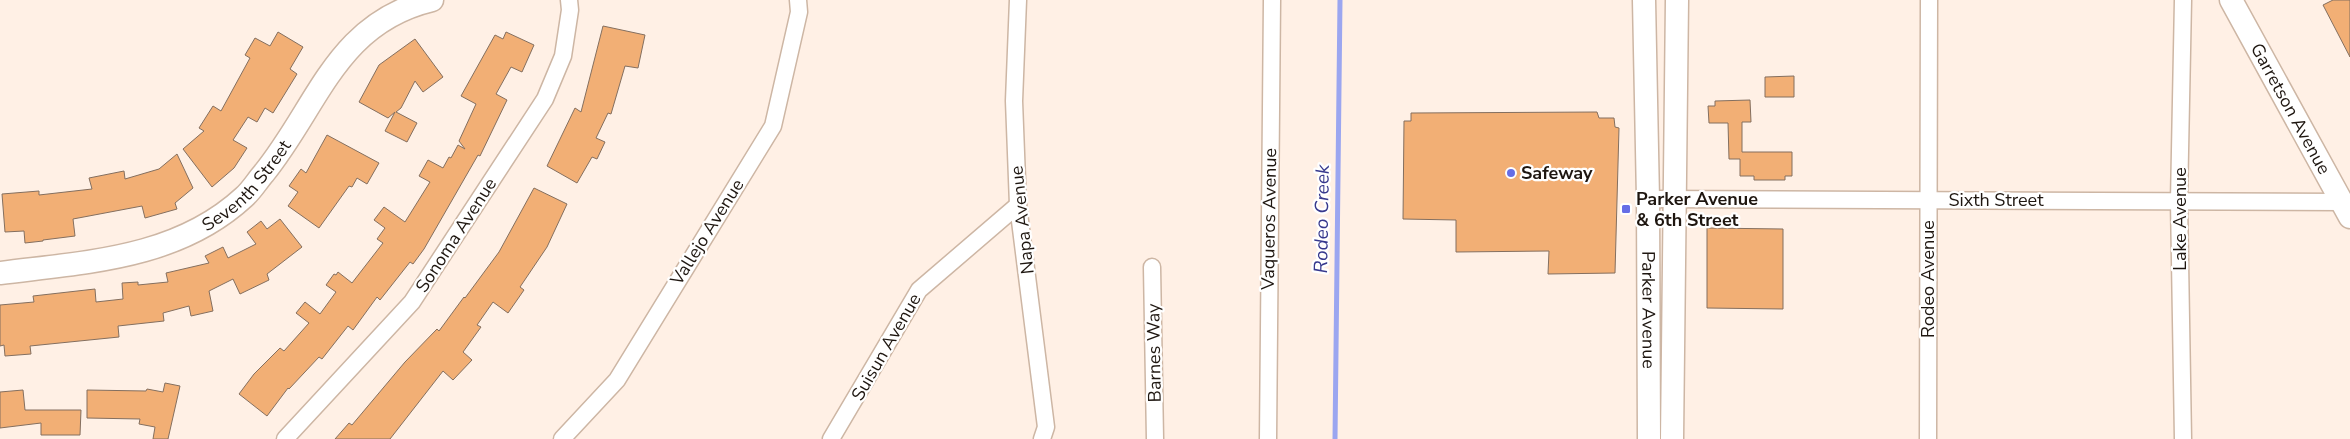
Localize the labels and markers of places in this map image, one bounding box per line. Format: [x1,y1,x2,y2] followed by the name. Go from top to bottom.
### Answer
[1521,161,1593,185] place label: Safeway
[1505,167,1517,179] marker: Safeway
[1636,187,1758,232] place label: Parker Avenue & 6th Street
[1620,203,1632,215] marker: Parker Avenue & 6th Street

